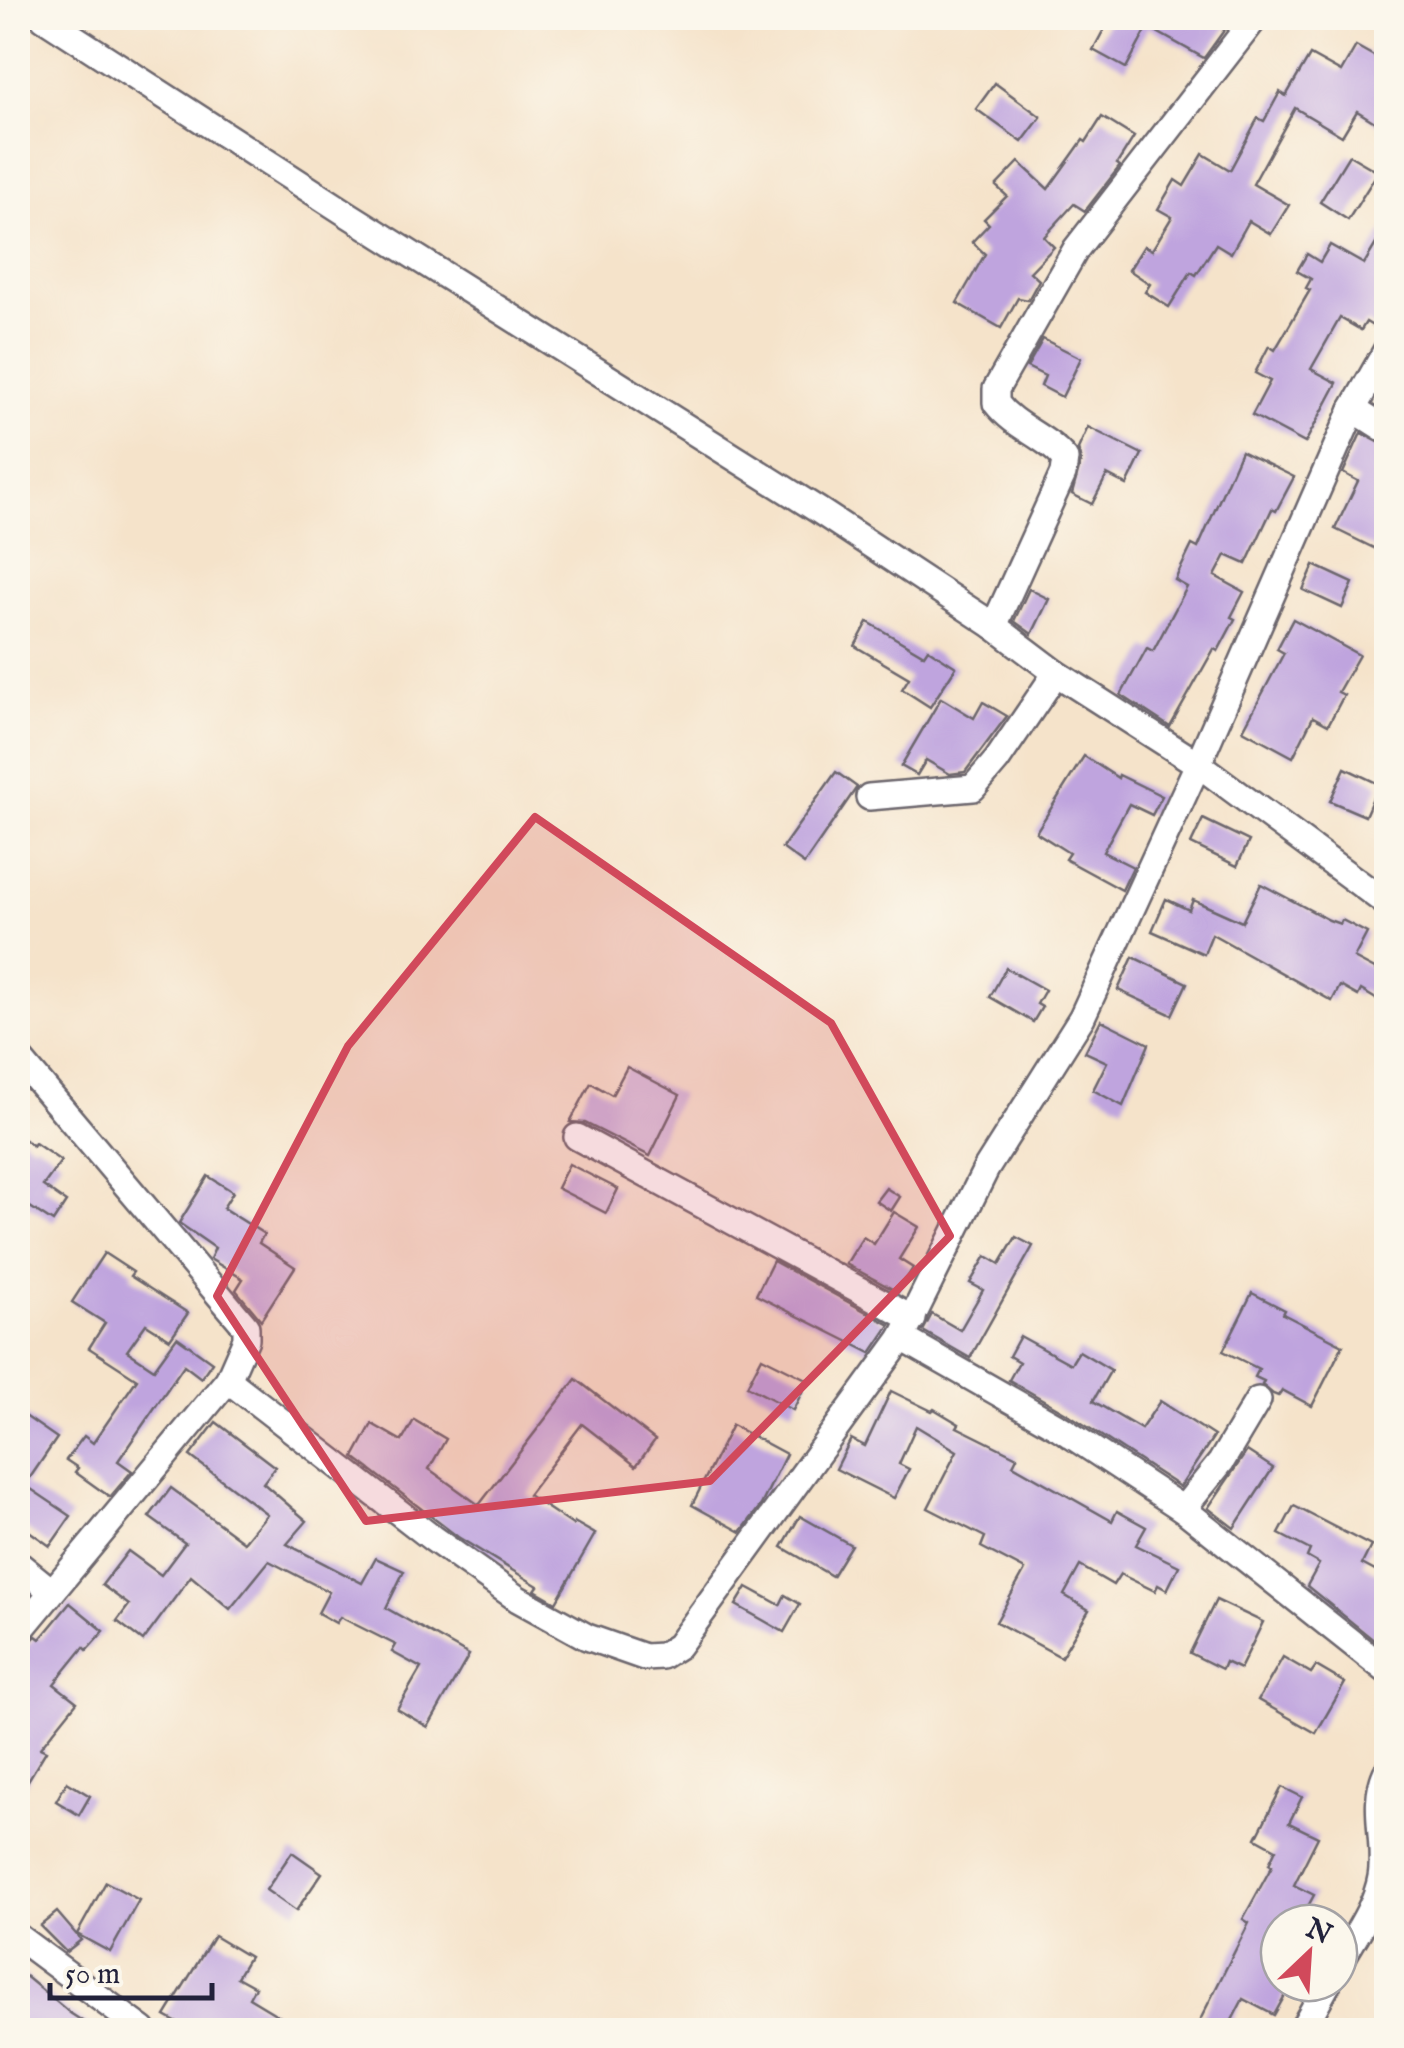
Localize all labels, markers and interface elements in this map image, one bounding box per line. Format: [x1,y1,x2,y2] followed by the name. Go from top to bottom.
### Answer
[1259,1903,1359,2003] north arrow
[1299,1911,1337,1954] text: N
[50,1938,212,2000] scale bar
[65,1956,120,1994] text: 50 m

